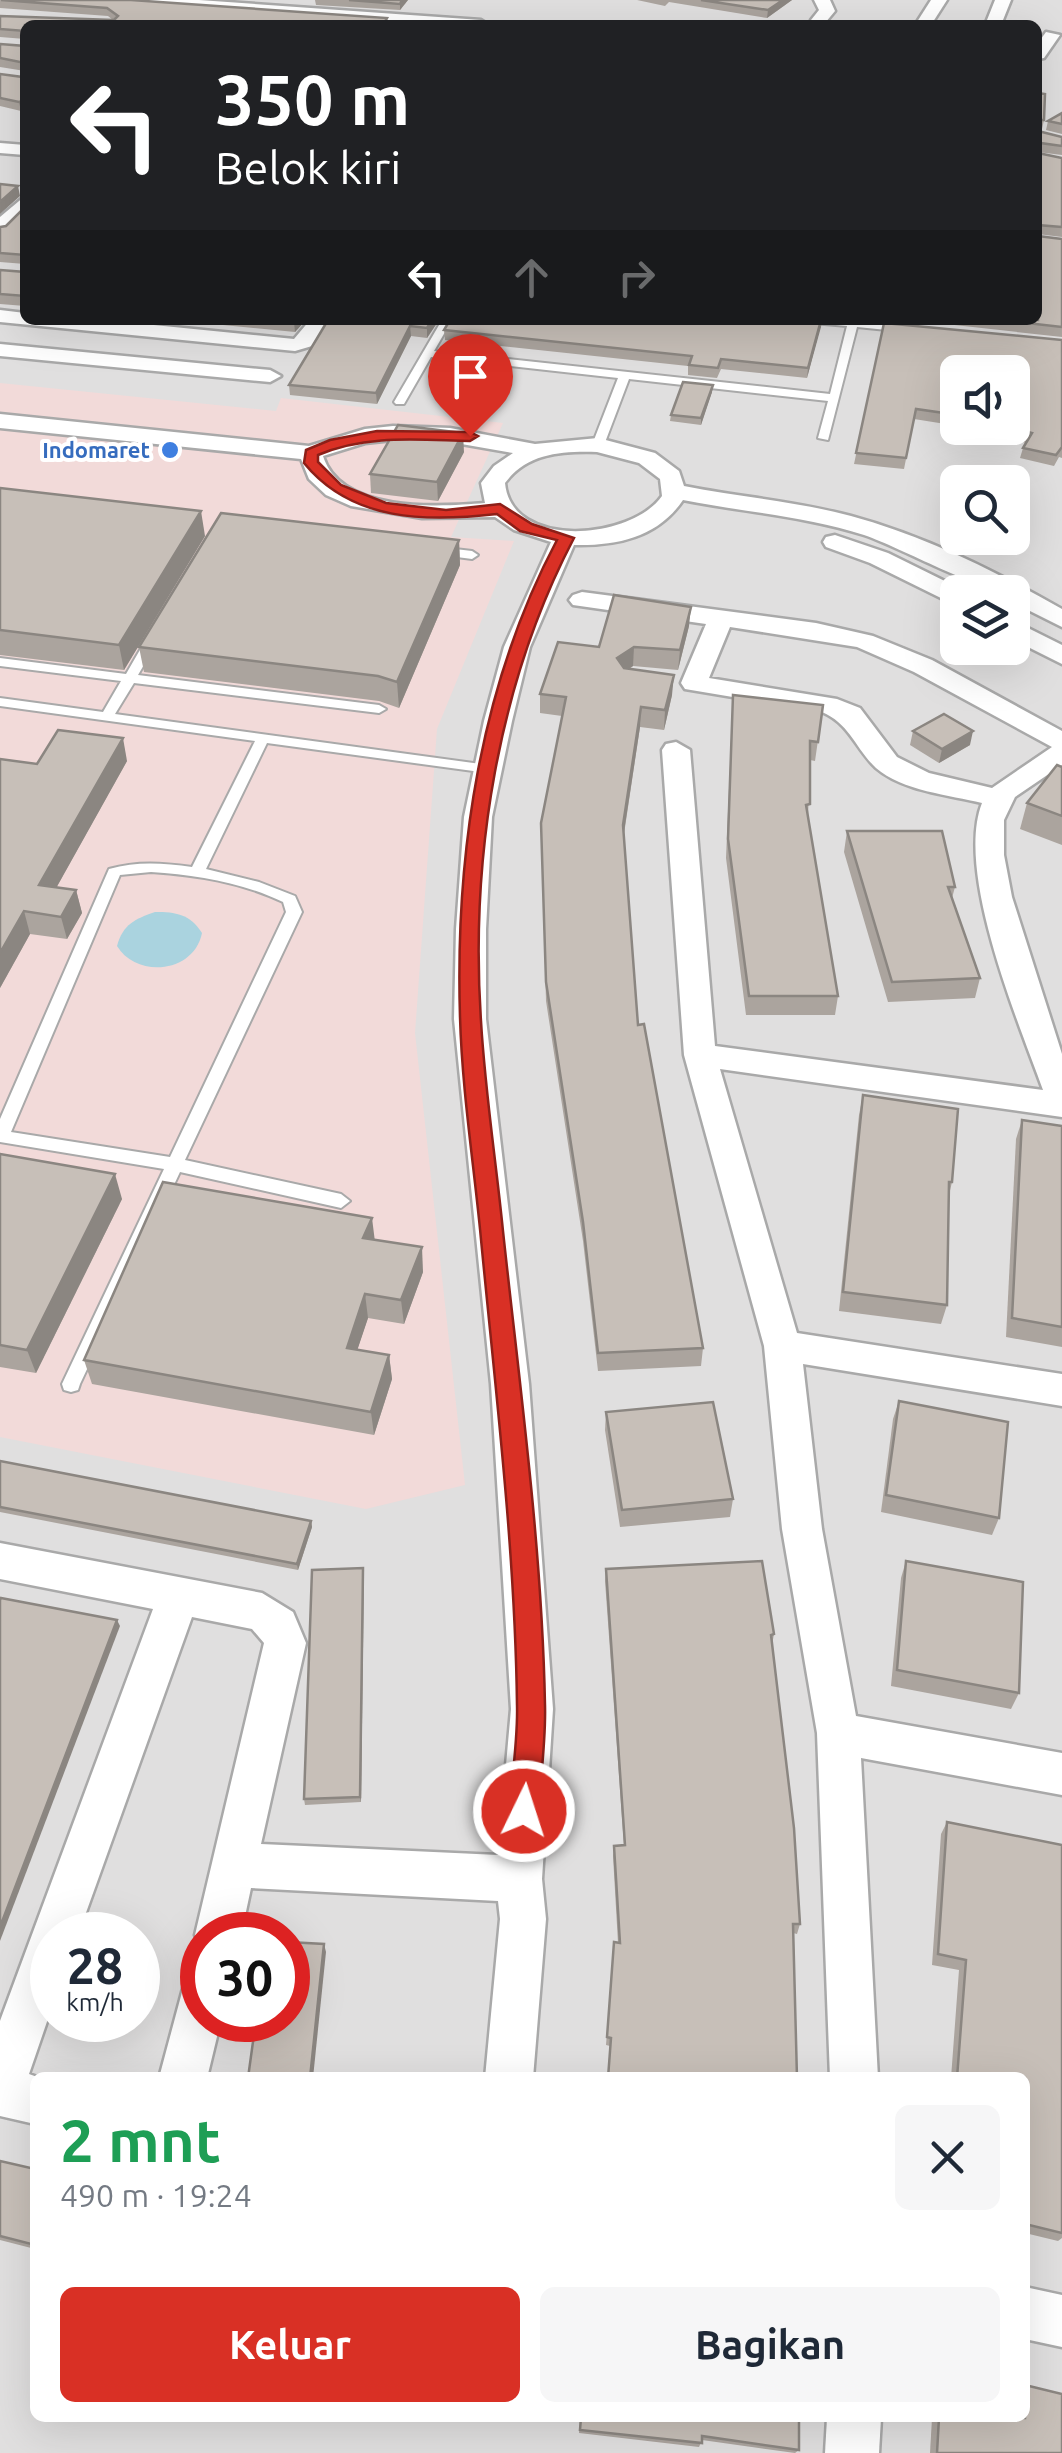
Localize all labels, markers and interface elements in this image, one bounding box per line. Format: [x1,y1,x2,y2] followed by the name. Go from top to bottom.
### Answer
[50,60,180,190] icon: left
[215,60,410,138] text: 350 m
[215,142,401,193] text: Belok kiri
[399,250,454,305] icon: left
[504,250,559,305] icon: ahead
[609,250,664,305] icon: right
[428,334,513,437] pin
[443,349,498,404] icon: arrive
[940,355,1030,665] map controls
[940,355,1030,445] button: sound
[42,437,150,462] place label: Indomaret
[159,439,181,461] marker: Indomaret
[940,465,1030,555] button: search
[940,575,1030,665] button: layers
[472,1759,576,1863] position arrow
[180,1912,310,2042] speed limit sign: 30
[67,1937,123,1993] text: 28
[66,1988,124,2016] text: km/h
[895,2105,1000,2210] button: close
[60,2106,221,2173] text: 2 mnt
[60,2177,252,2213] text: 490 m · 19:24
[60,2287,520,2402] button: Keluar
[540,2287,1000,2402] button: Bagikan

